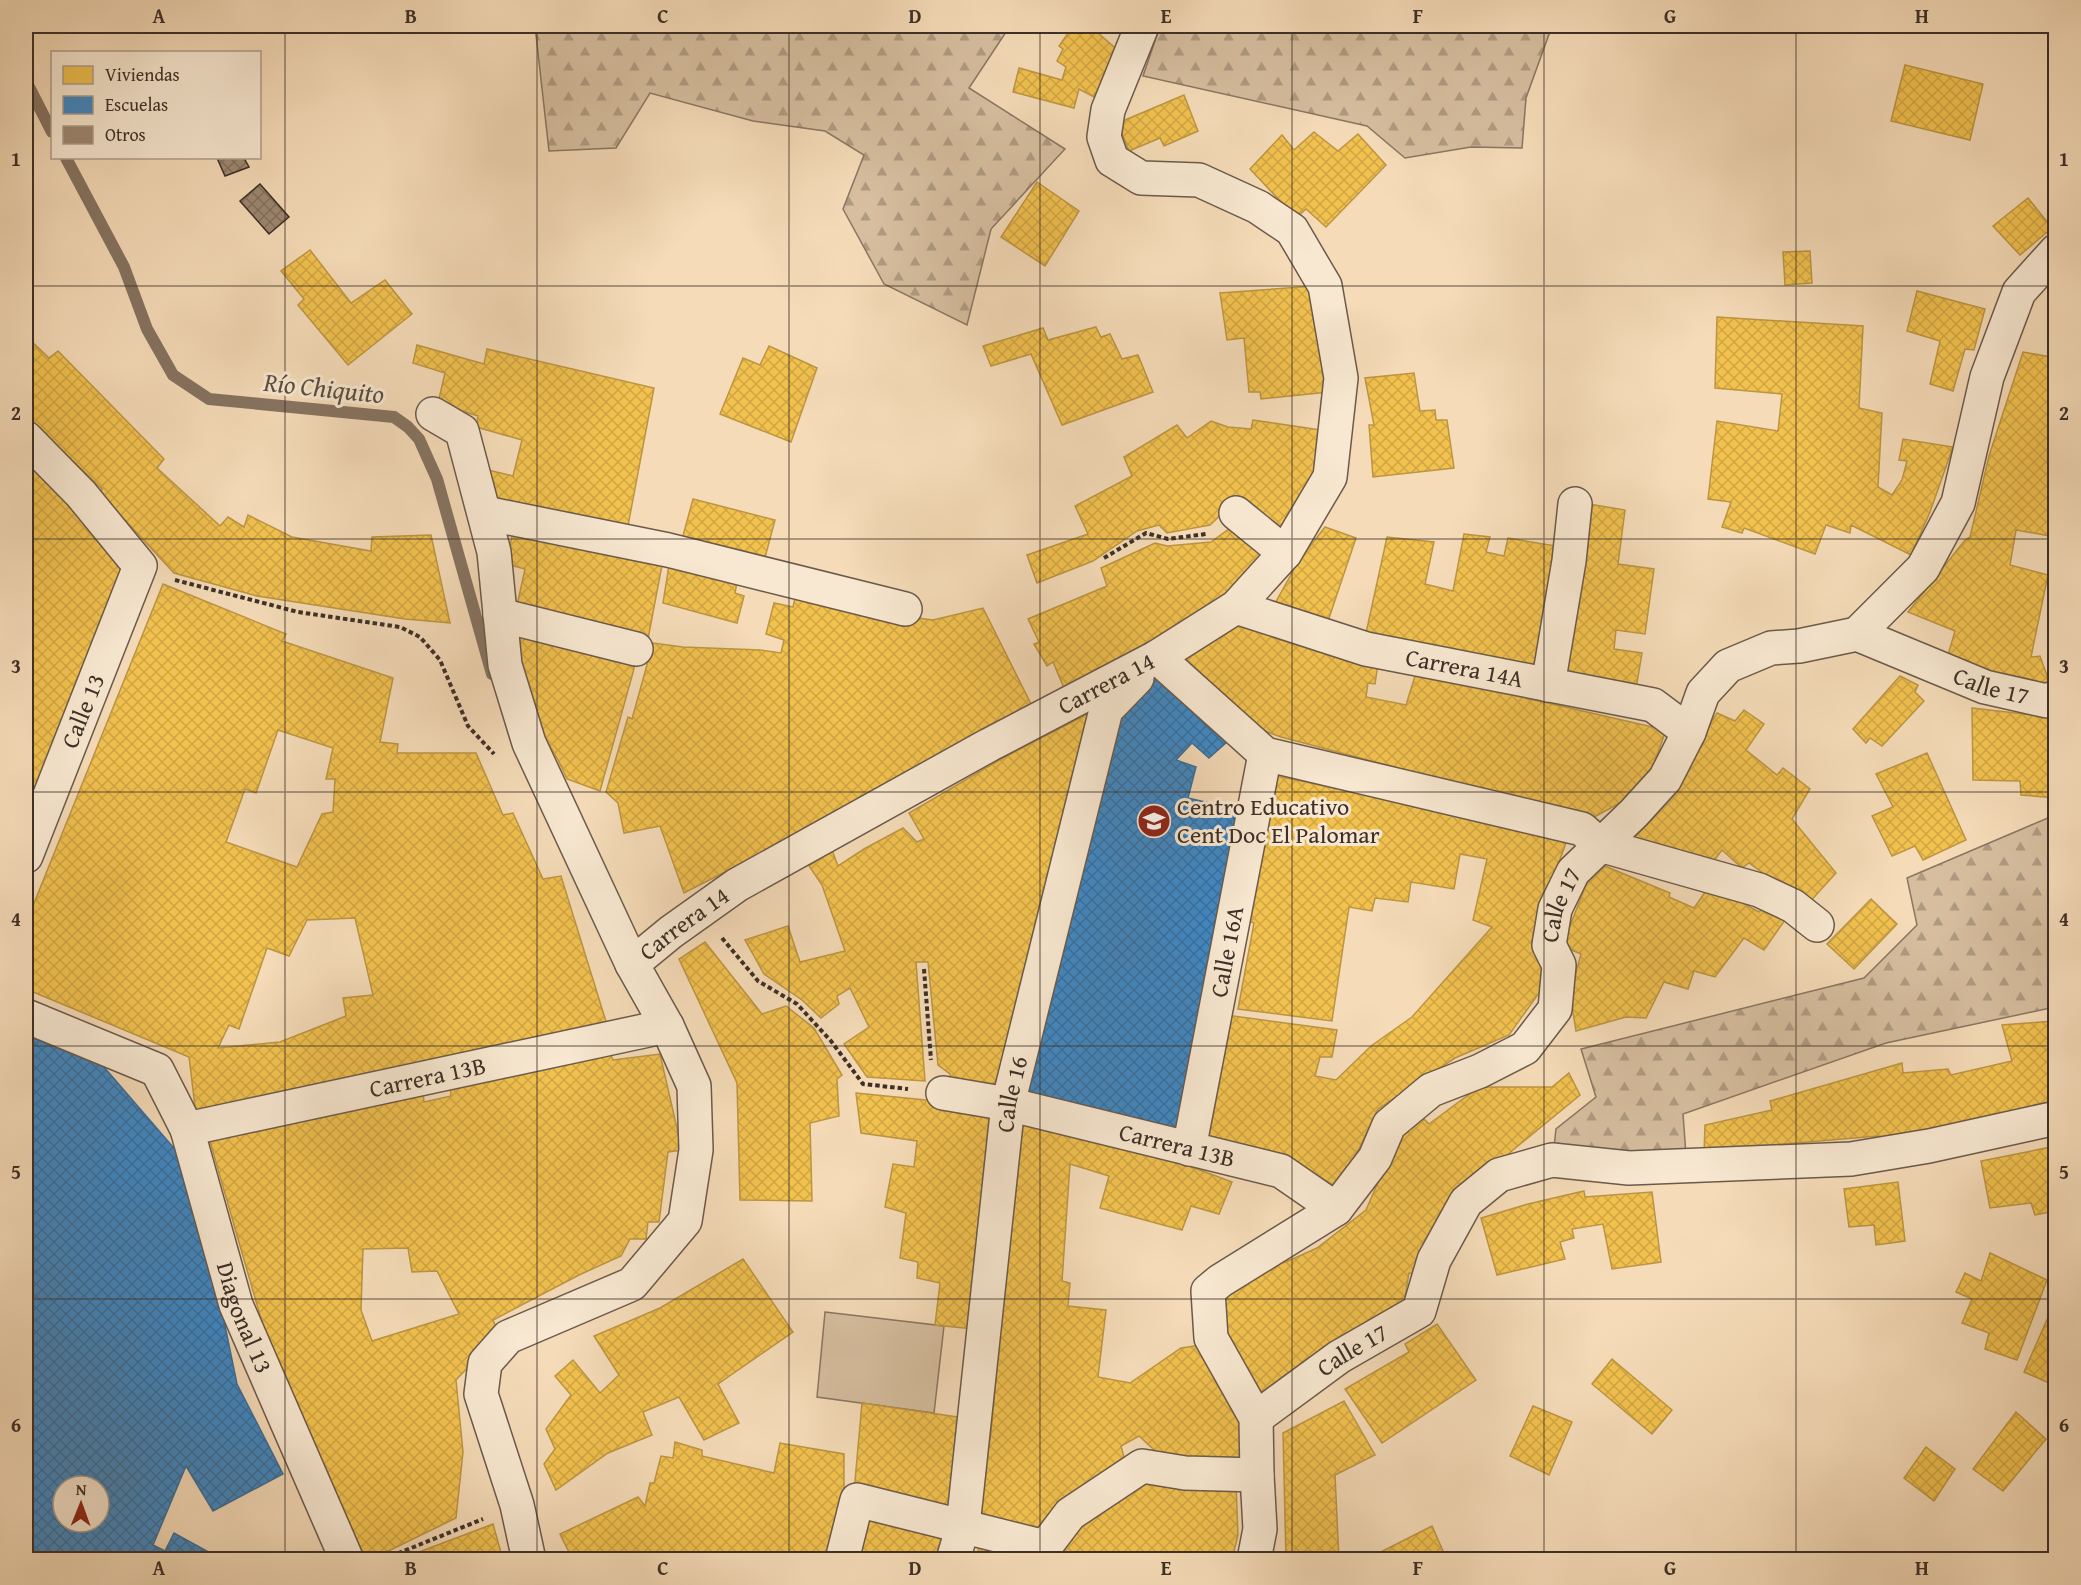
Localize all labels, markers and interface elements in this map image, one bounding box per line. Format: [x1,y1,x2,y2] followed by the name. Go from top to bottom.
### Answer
[153,1,166,30] text: A
[405,1,417,30] text: B
[657,1,669,30] text: C
[908,1,922,30] text: D
[1161,1,1172,30] text: E
[1413,1,1423,30] text: F
[1664,1,1676,30] text: G
[1915,1,1929,30] text: H
[51,51,261,159] legend
[105,61,180,88] text: Viviendas
[105,91,168,118] text: Escuelas
[105,121,146,148] text: Otros
[11,144,21,173] text: 1
[2059,144,2069,173] text: 1
[261,362,386,413] water label: Río Chiquito
[11,398,21,427] text: 2
[2059,398,2069,427] text: 2
[1403,639,1527,696] street label: Carrera 14A
[1052,643,1160,723] street label: Carrera 14
[11,651,21,680] text: 3
[2059,651,2069,680] text: 3
[1948,658,2032,713] street label: Calle 17
[52,668,113,753] street label: Calle 13
[1177,789,1380,852] place label: Centro Educativo Cent Doc El Palomar
[1136,803,1172,839] school or university icon: Centro Educativo Cent Doc El Palomar
[1532,862,1590,945] street label: Calle 17
[631,878,736,968] street label: Carrera 14
[1201,903,1252,1000] street label: Calle 16A
[11,904,21,933] text: 4
[2059,904,2069,933] text: 4
[366,1047,489,1106] street label: Carrera 13B
[987,1052,1036,1134] street label: Calle 16
[1116,1114,1239,1176] street label: Carrera 13B
[11,1157,21,1186] text: 5
[2059,1157,2069,1186] text: 5
[208,1258,282,1379] street label: Diagonal 13
[1309,1315,1394,1385] street label: Calle 17
[11,1410,21,1439] text: 6
[2059,1410,2069,1439] text: 6
[51,1474,111,1534] north arrow
[76,1477,87,1501] text: N
[153,1553,166,1582] text: A
[405,1553,417,1582] text: B
[657,1553,669,1582] text: C
[908,1553,922,1582] text: D
[1161,1553,1172,1582] text: E
[1413,1553,1423,1582] text: F
[1664,1553,1676,1582] text: G
[1915,1553,1929,1582] text: H

